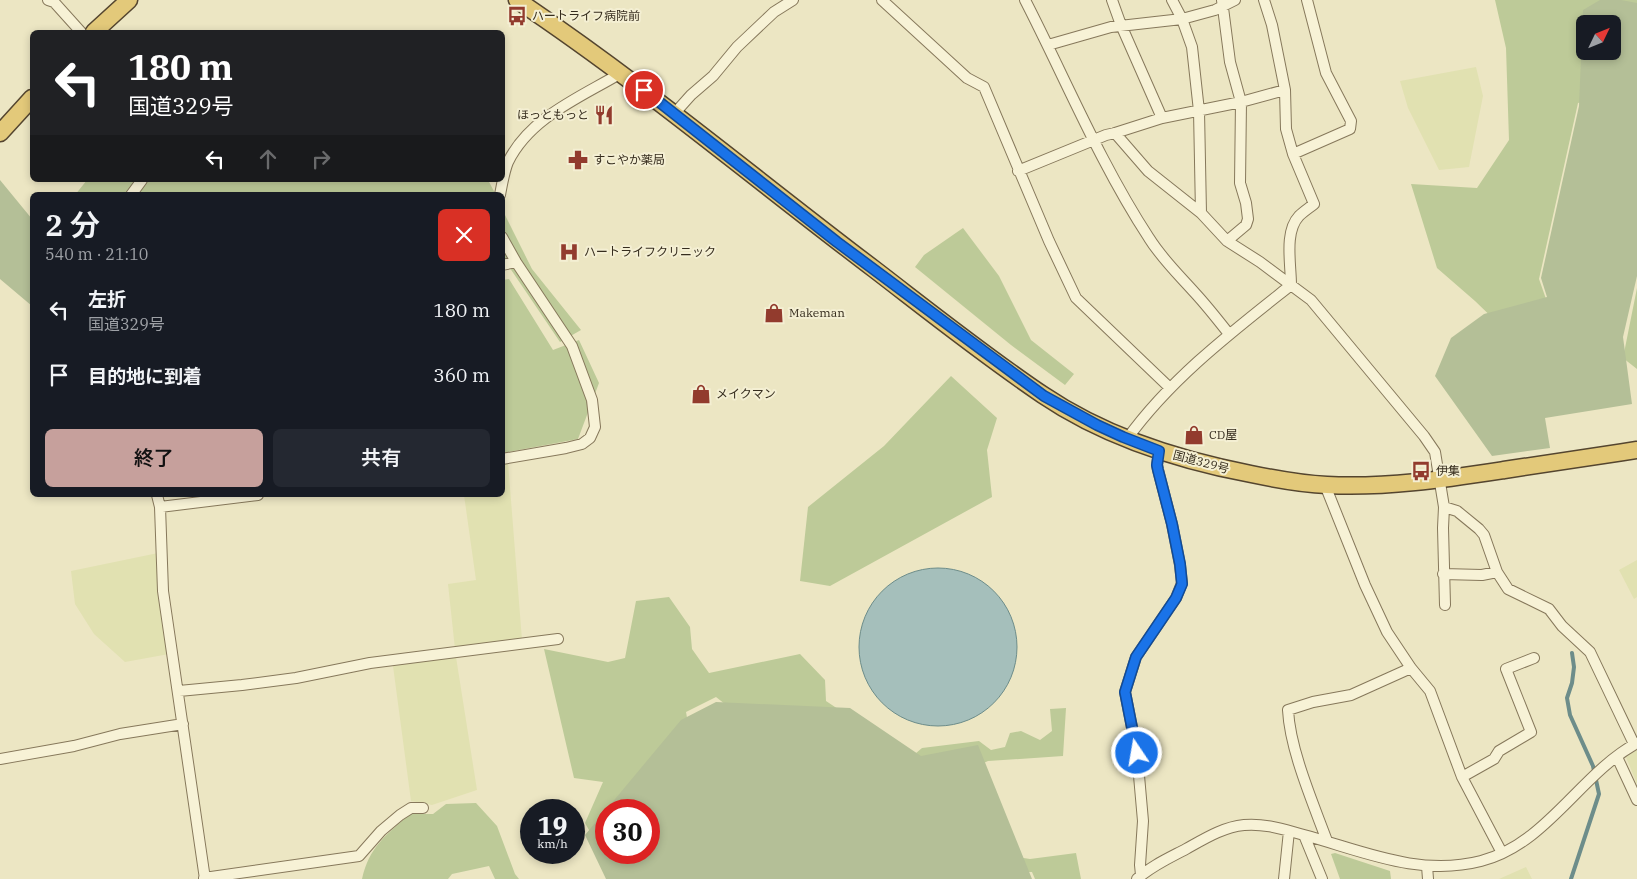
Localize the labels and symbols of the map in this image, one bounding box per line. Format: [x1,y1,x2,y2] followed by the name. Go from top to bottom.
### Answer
[506,5,528,27] bus stop icon: ハートライフ病院前
[532,8,640,23] place label: ハートライフ病院前
[1576,15,1621,60] north arrow
[623,69,665,111] pin
[593,104,615,126] restaurant icon: ほっともっと
[517,107,589,122] place label: ほっともっと
[567,149,589,171] pharmacy icon: すこやか薬局
[593,152,665,167] place label: すこやか薬局
[558,241,580,263] hospital icon: ハートライフクリニック
[584,244,716,259] place label: ハートライフクリニック
[763,302,785,324] shop icon: Makeman
[789,305,845,320] place label: Makeman
[690,383,712,405] shop icon: メイクマン
[716,386,776,401] place label: メイクマン
[1183,424,1205,446] shop icon: CD屋
[1209,427,1237,442] place label: CD屋
[1171,447,1231,476] street label: 国道329号
[1410,460,1432,482] bus stop icon: 伊集
[1436,463,1460,478] place label: 伊集
[1110,726,1162,778] position arrow
[595,799,660,864] speed limit sign: 30

